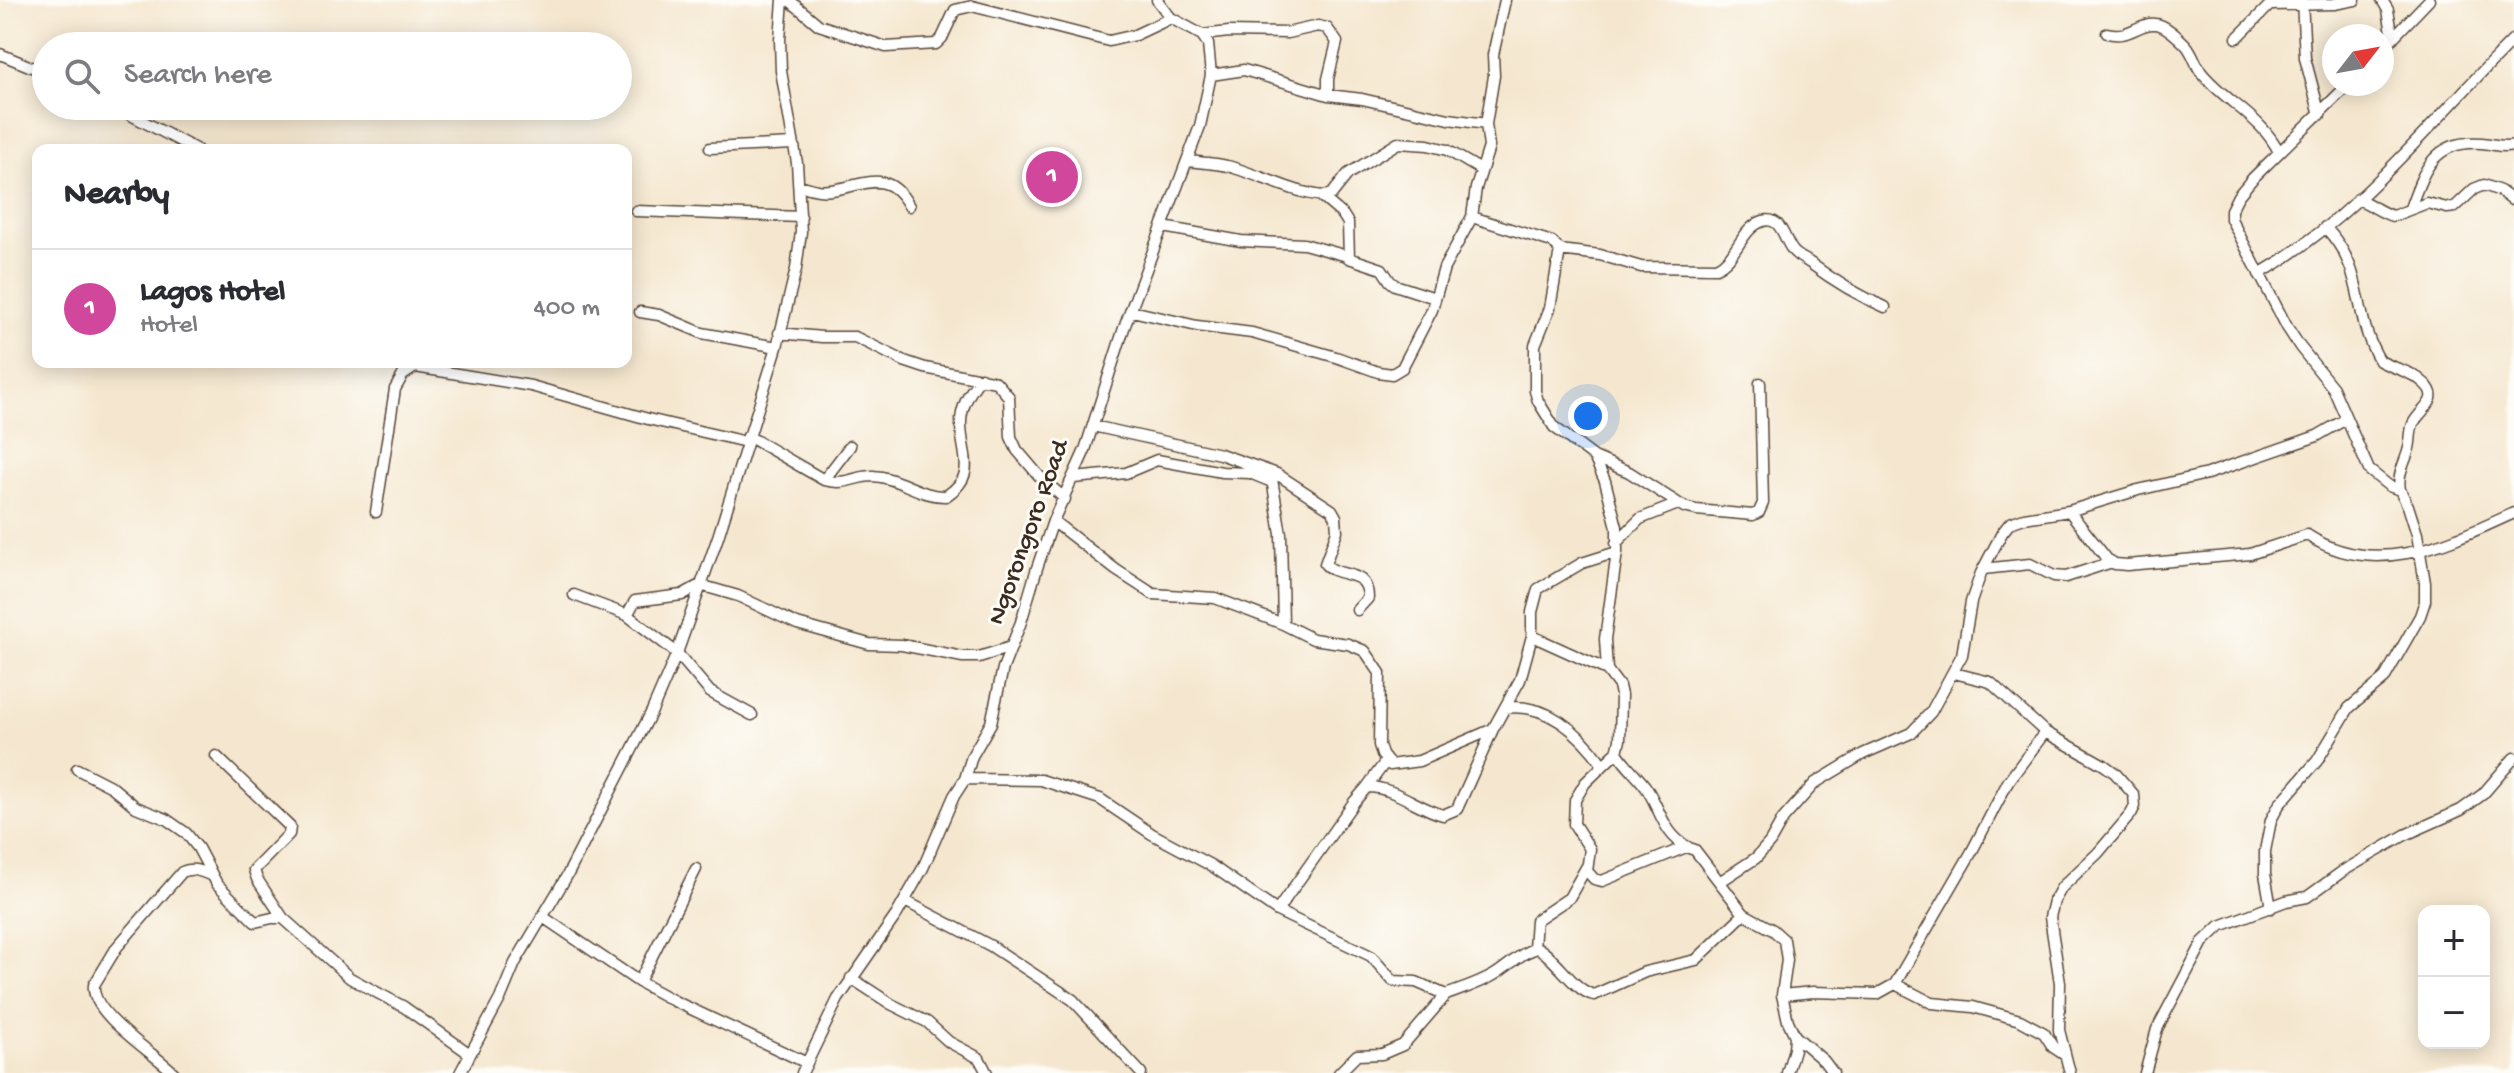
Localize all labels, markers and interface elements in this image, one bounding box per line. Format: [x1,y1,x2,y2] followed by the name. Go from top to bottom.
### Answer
[2322,24,2394,96] north arrow
[32,32,632,120] search box
[60,54,104,98] icon: search
[124,59,272,94] text: Search here
[1026,147,1078,207] pin: 1
[64,176,169,216] text: Nearby
[140,276,285,311] text: Lagos Hotel
[85,294,95,325] text: 1
[534,294,600,325] text: 400 m
[140,311,198,342] text: Hotel
[1568,396,1608,436] your location
[982,435,1078,630] street label: Ngorongoro Road
[2418,905,2490,1049] map controls
[2418,905,2490,977] button: +
[2418,977,2490,1049] button: −

